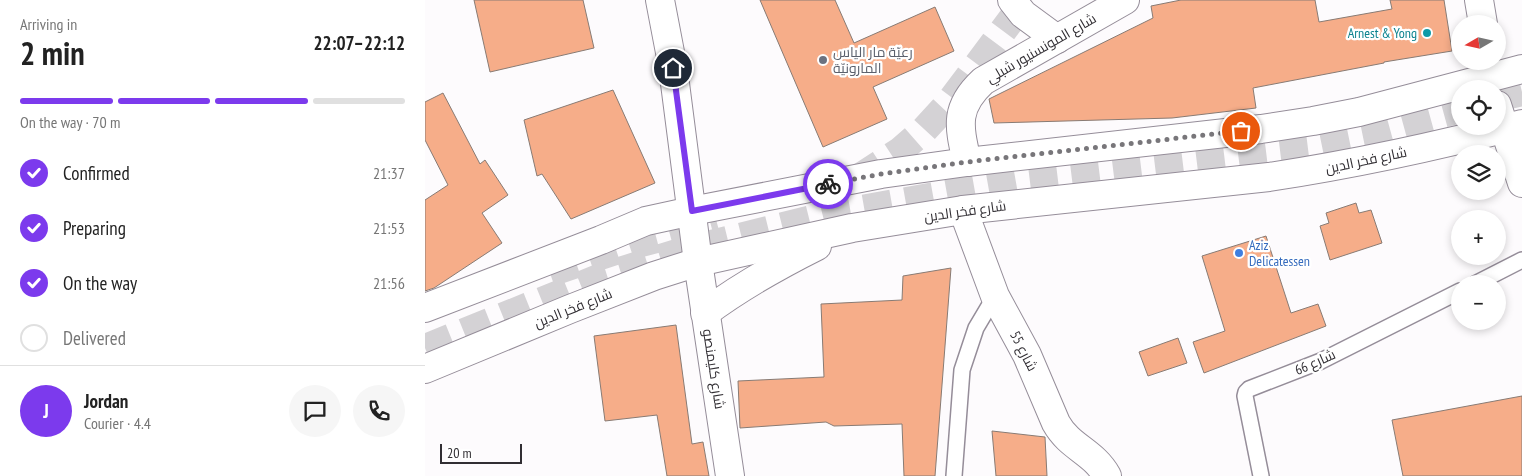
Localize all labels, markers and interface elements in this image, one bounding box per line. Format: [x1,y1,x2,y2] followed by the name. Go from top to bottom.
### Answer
[983,9,1101,89] street label: شارع المونسنيور شبلي
[20,14,77,34] text: Arriving in
[1451,15,1506,70] north arrow
[1451,15,1506,330] map controls
[1348,24,1417,42] place label: Arnest & Yong
[1421,27,1433,39] marker: Arnest & Yong
[313,31,405,55] text: 22:07–22:12
[20,32,85,74] text: 2 min
[833,43,913,77] place label: رعيّة مار الياس المارونيّة
[652,47,694,89] pin
[659,54,687,82] icon: home
[817,54,829,66] marker: رعيّة مار الياس المارونيّة
[1451,80,1506,135] button: locate
[1220,110,1262,152] pin
[20,112,120,132] text: On the way · 70 m
[1227,117,1255,145] icon: bag
[1324,143,1408,177] street label: شارع فخر الدين
[1451,145,1506,200] button: layers
[20,159,48,187] icon: check
[803,159,853,209] courier
[63,161,130,185] text: Confirmed
[373,163,405,183] text: 21:37
[814,170,842,198] icon: bike
[923,196,1007,226] street label: شارع فخر الدين
[1451,210,1506,265] button: +
[20,214,48,242] icon: check
[63,216,126,240] text: Preparing
[373,218,405,238] text: 21:53
[1249,236,1310,270] place label: Aziz Delicatessen
[1233,247,1245,259] marker: Aziz Delicatessen
[20,269,48,297] icon: check
[63,271,137,295] text: On the way
[373,273,405,293] text: 21:56
[1451,275,1506,330] button: −
[531,284,615,332] street label: شارع فخر الدين
[63,326,126,350] text: Delivered
[699,328,729,410] street label: شارع كليمنصو
[1006,328,1042,374] street label: شارع 55
[1292,345,1338,379] street label: شارع 66
[289,385,341,437] button: chat
[353,385,405,437] button: phone
[84,389,128,413] text: Jordan
[43,399,49,423] text: J
[84,413,151,433] text: Courier · 4.4
[440,441,523,464] scale bar
[447,444,472,462] text: 20 m

